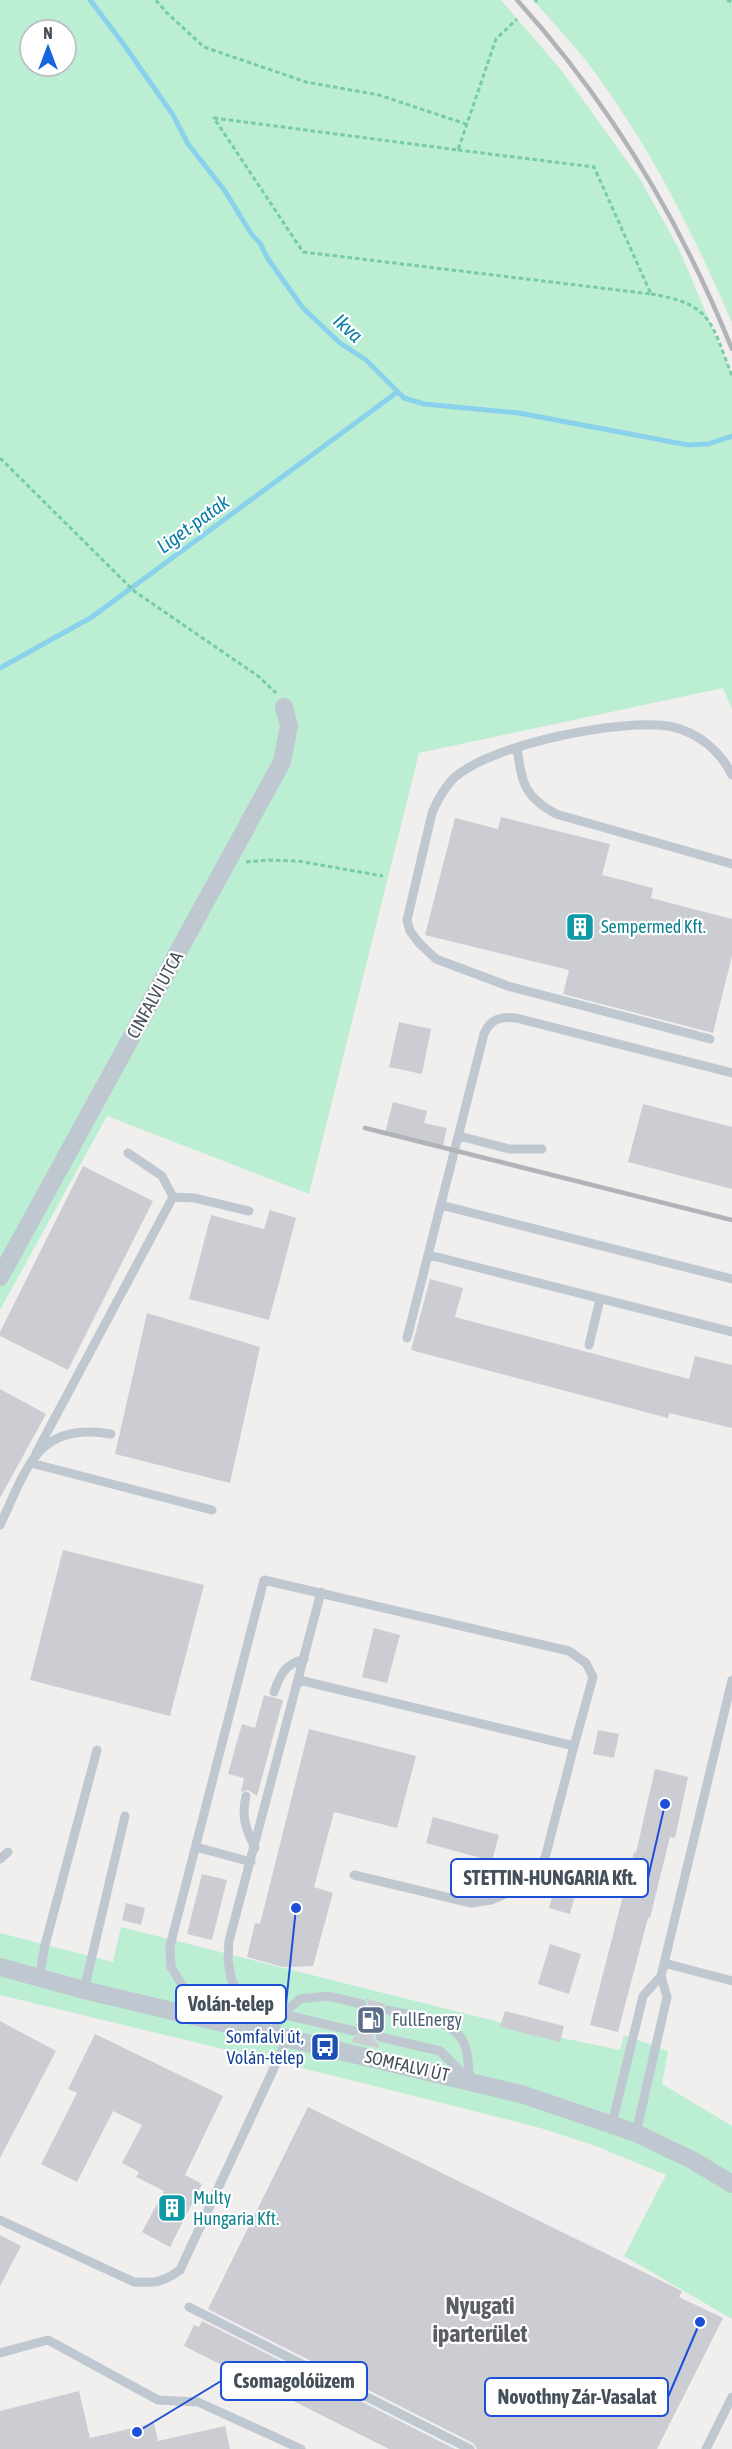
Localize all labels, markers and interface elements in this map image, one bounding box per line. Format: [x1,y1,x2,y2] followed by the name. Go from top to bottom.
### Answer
[18,18,78,78] north arrow
[43,24,53,42] text: N
[329,309,368,347] water label: Ikva
[152,490,233,557] water label: Liget-patak
[564,911,596,943] building icon: Sempermed Kft.
[601,916,706,937] place label: Sempermed Kft.
[122,948,187,1042] street label: CINFALVI UTCA
[451,1859,648,1897] callout: STETTIN-HUNGARIA Kft.
[463,1866,637,1889] text: STETTIN-HUNGARIA Kft.
[176,1985,286,2023] callout: Volán-telep
[187,1992,274,2015] text: Volán-telep
[355,2004,387,2036] fuel station icon: FullEnergy
[392,2009,462,2030] place label: FullEnergy
[226,2026,304,2068] place label: Somfalvi út, Volán-telep
[309,2031,341,2063] bus stop icon: Somfalvi út, Volán-telep
[363,2046,452,2085] street label: SOMFALVI ÚT
[193,2187,279,2229] place label: Multy Hungaria Kft.
[156,2192,188,2224] building icon: Multy Hungaria Kft.
[432,2292,528,2347] district label: Nyugati iparterület
[221,2362,367,2400] callout: Csomagolóüzem
[233,2369,355,2392] text: Csomagolóüzem
[485,2378,668,2416] callout: Novothny Zár-Vasalat
[498,2385,657,2408] text: Novothny Zár-Vasalat

